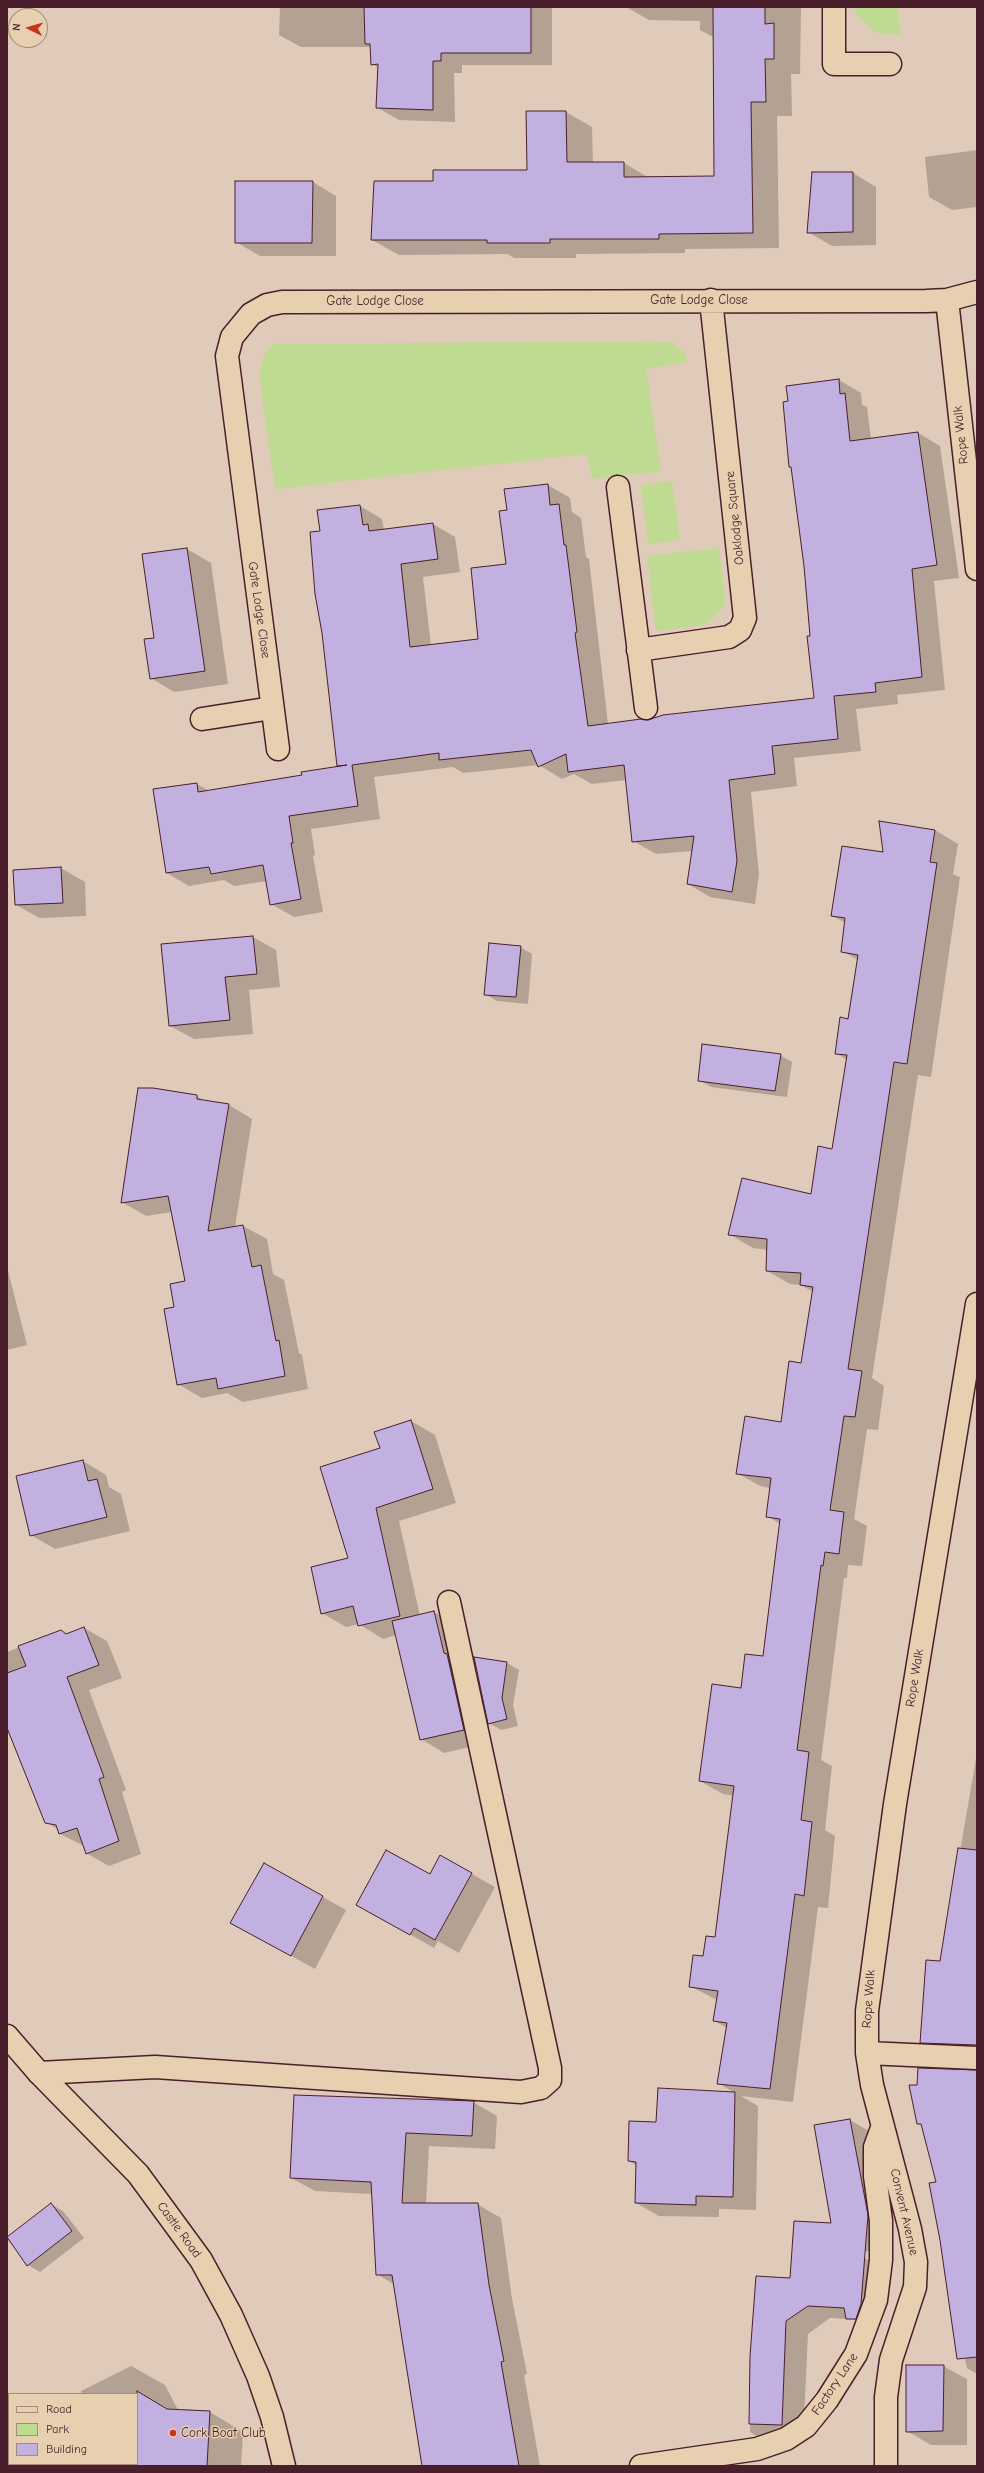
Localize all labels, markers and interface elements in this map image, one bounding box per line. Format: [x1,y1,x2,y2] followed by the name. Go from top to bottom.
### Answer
[8,8,48,48] north arrow
[10,23,23,31] text: N
[650,292,748,308] street label: Gate Lodge Close
[326,293,424,309] street label: Gate Lodge Close
[950,405,972,465] street label: Rope Walk
[722,470,748,566] street label: Oaklodge Square
[244,561,274,659] street label: Gate Lodge Close
[903,1648,927,1708] street label: Rope Walk
[859,1969,879,2029] street label: Rope Walk
[886,2167,922,2257] street label: Convent Avenue
[153,2199,205,2261] street label: Castle Road
[808,2350,862,2418] street label: Factory Lane
[8,2393,138,2465] legend
[46,2402,72,2416] text: Road
[46,2422,69,2436] text: Park
[181,2425,266,2441] place label: Cork Boat Club
[168,2428,178,2438] marker: Cork Boat Club
[46,2442,87,2456] text: Building

